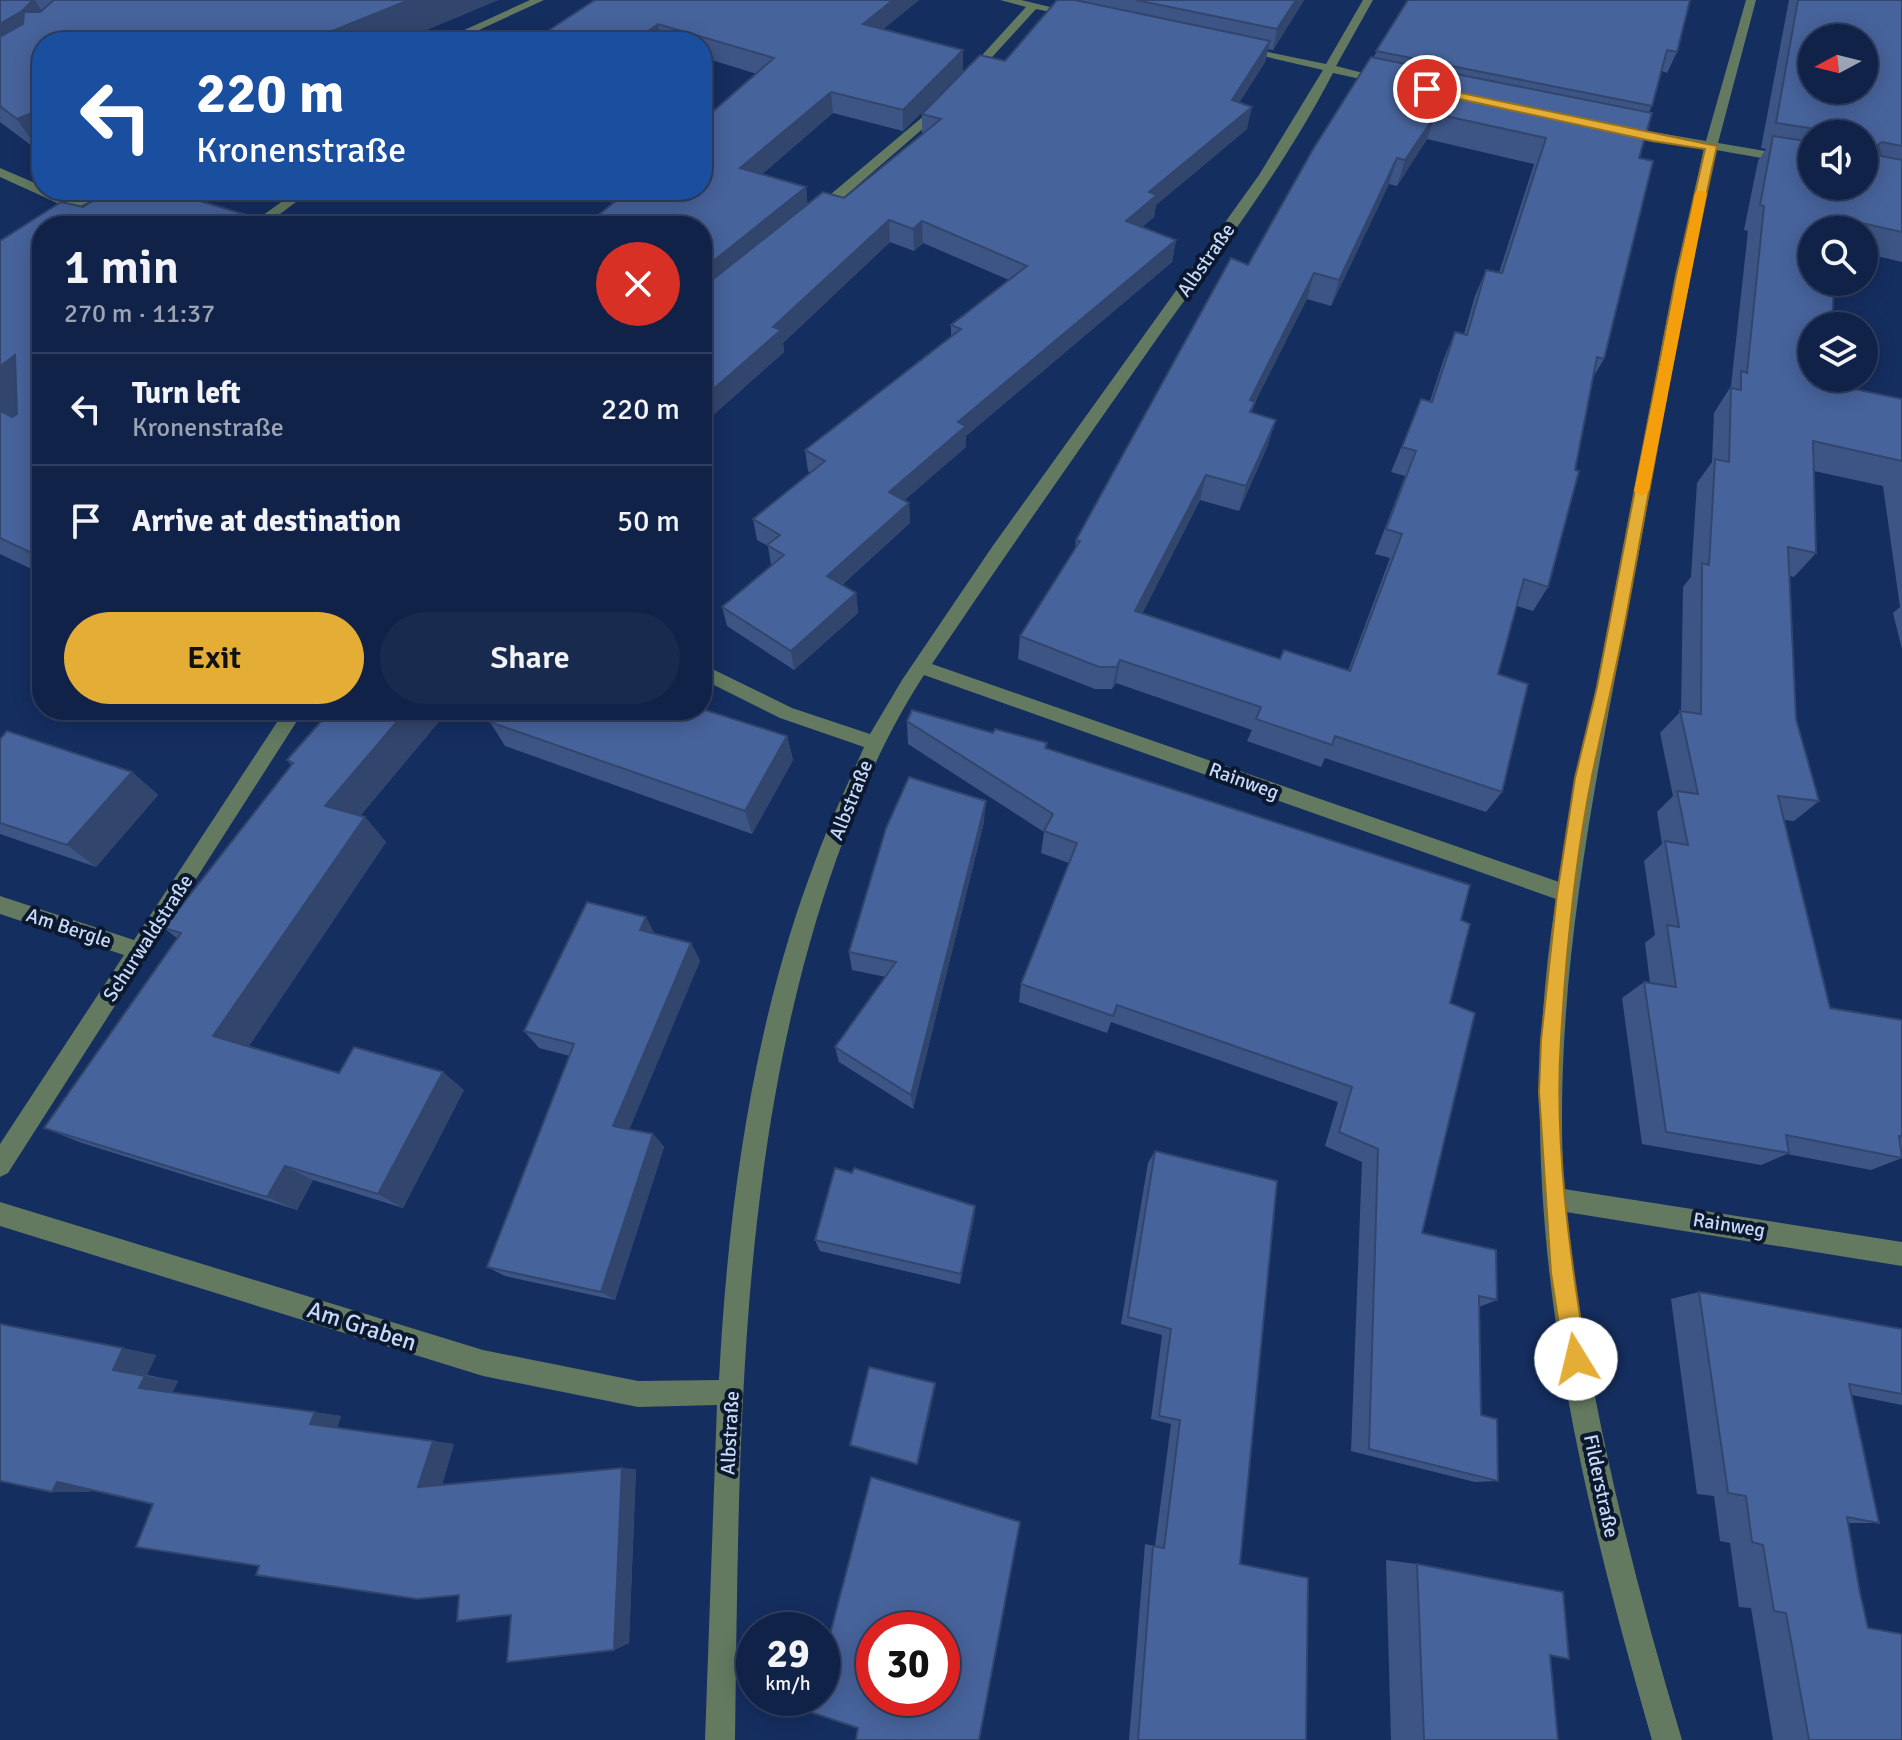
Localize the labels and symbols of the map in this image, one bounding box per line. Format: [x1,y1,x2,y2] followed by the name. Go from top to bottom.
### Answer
[1798,24,1878,104] north arrow
[1393,55,1461,123] pin
[1172,218,1240,302] street label: Albstraße
[824,756,878,844] street label: Albstraße
[1206,757,1282,805] street label: Rainweg
[98,870,198,1006] street label: Schurwaldstraße
[23,902,115,954] street label: Am Bergle
[1691,1207,1767,1243] street label: Rainweg
[304,1294,420,1358] street label: Am Graben
[1534,1317,1618,1401] position arrow
[715,1390,745,1476] street label: Albstraße
[1578,1432,1624,1540] street label: Filderstraße
[856,1612,960,1716] speed limit sign: 30

